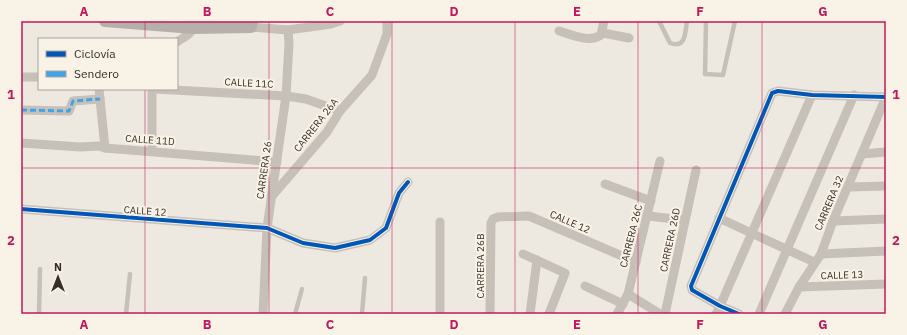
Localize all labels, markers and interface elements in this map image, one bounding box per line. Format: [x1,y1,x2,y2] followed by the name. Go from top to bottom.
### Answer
[80,3,89,20] text: A
[203,3,212,20] text: B
[326,3,335,20] text: C
[449,3,459,20] text: D
[573,3,581,20] text: E
[696,3,704,20] text: F
[818,3,828,20] text: G
[38,38,178,90] legend
[74,46,116,61] text: Ciclovía
[74,66,119,81] text: Sendero
[224,75,274,91] street label: CALLE 11C
[7,86,15,103] text: 1
[892,86,900,103] text: 1
[291,95,341,155] street label: CARRERA 26A
[125,132,175,148] street label: CALLE 11D
[253,140,275,200] street label: CARRERA 26
[812,174,846,232] street label: CARRERA 32
[123,203,167,219] street label: CALLE 12
[617,203,645,269] street label: CARRERA 26C
[657,207,683,273] street label: CARRERA 26D
[548,208,592,236] street label: CALLE 12
[7,232,15,249] text: 2
[892,232,900,249] text: 2
[474,234,487,298] street label: CARRERA 26B
[38,257,78,297] north arrow
[54,260,62,274] text: N
[820,268,864,282] street label: CALLE 13
[80,316,89,333] text: A
[203,316,212,333] text: B
[326,316,335,333] text: C
[449,316,459,333] text: D
[573,316,581,333] text: E
[696,316,704,333] text: F
[818,316,828,333] text: G

